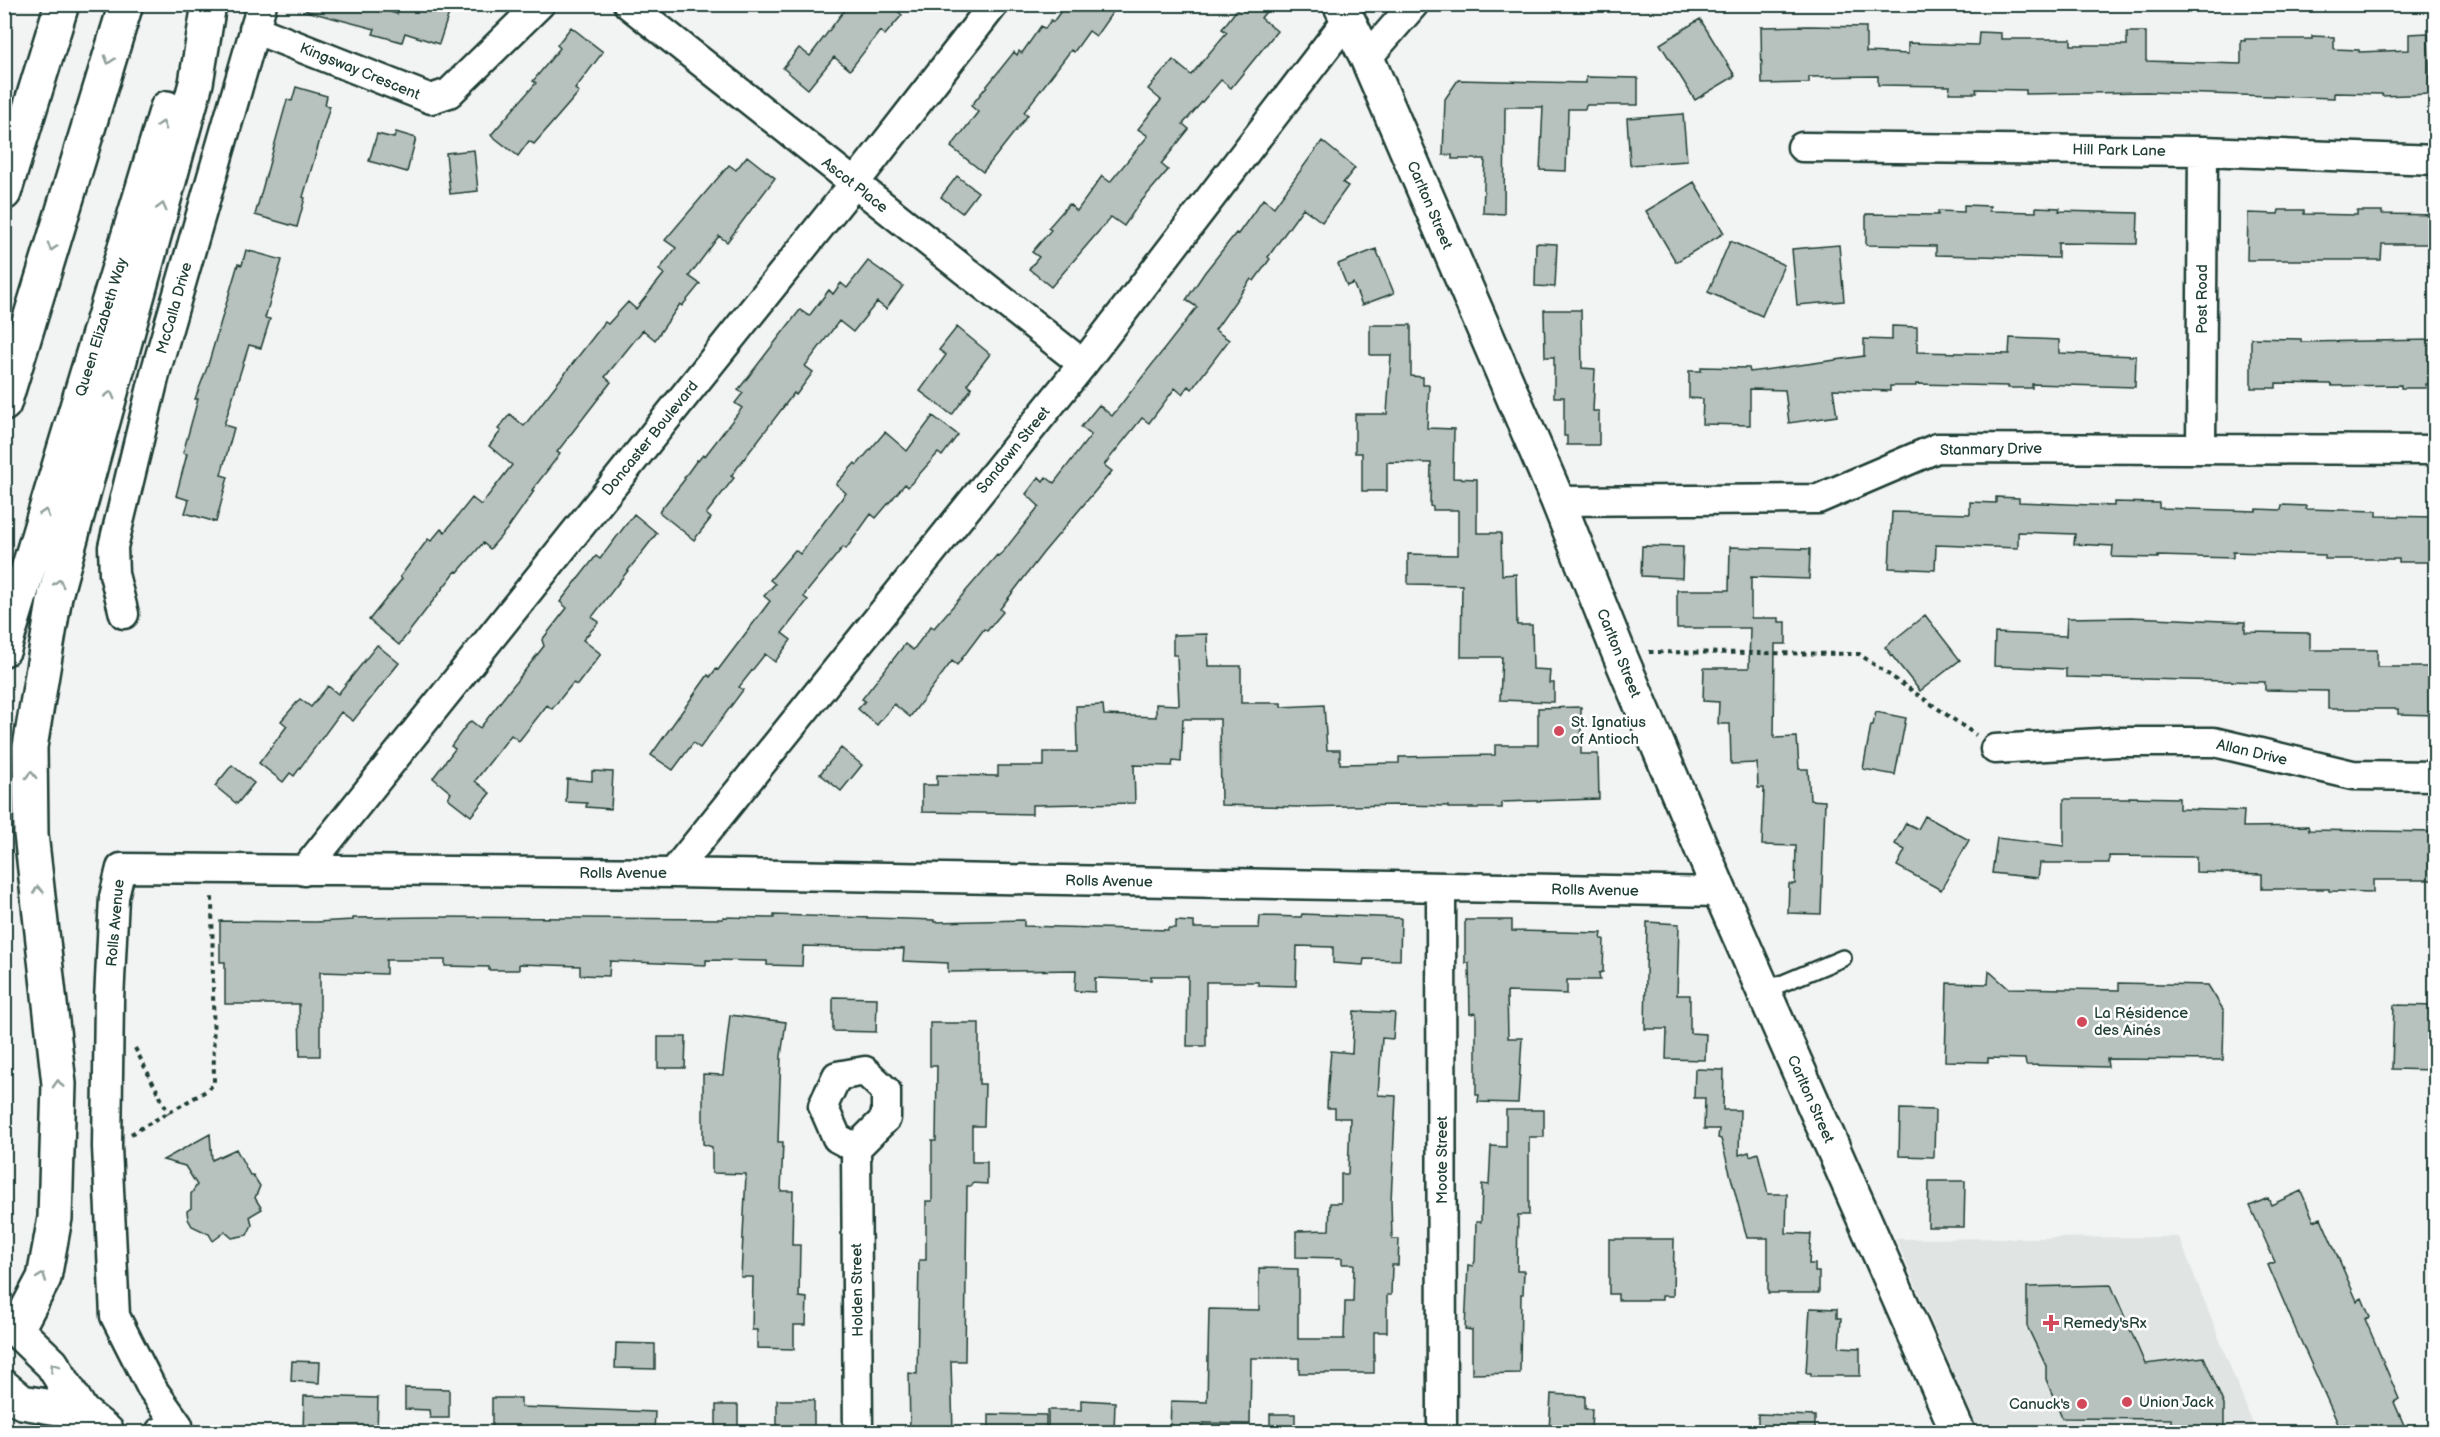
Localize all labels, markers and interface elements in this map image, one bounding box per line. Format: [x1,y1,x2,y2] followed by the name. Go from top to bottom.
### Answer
[297,39,423,104] street label: Kingsway Crescent
[104,55,116,65] one-way arrow
[155,120,167,131] one-way arrow
[2072,140,2166,161] street label: Hill Park Lane
[818,154,892,217] street label: Ascot Place
[1402,158,1457,253] street label: Carlton Street
[155,202,167,212] one-way arrow
[47,241,59,252] one-way arrow
[71,255,132,399] street label: Queen Elizabeth Way
[152,260,197,356] street label: McCalla Drive
[2193,264,2212,334] street label: Post Road
[598,377,703,500] street label: Doncaster Boulevard
[103,390,116,400] one-way arrow
[972,403,1055,498] street label: Sandown Street
[1940,439,2042,460] street label: Stanmary Drive
[38,508,50,519] one-way arrow
[51,578,64,588] one-way arrow
[1592,606,1645,701] street label: Carlton Street
[1571,713,1646,749] place label: St. Ignatius of Antioch
[1552,724,1566,738] marker: St. Ignatius of Antioch
[2215,735,2289,770] street label: Allan Drive
[25,771,37,780] one-way arrow
[579,864,667,883] street label: Rolls Avenue
[1065,871,1153,892] street label: Rolls Avenue
[102,878,129,968] street label: Rolls Avenue
[1551,880,1639,901] street label: Rolls Avenue
[32,885,45,895] one-way arrow
[2094,1004,2188,1040] place label: La Résidence des Ainés
[2075,1015,2089,1029] marker: La Résidence des Ainés
[1783,1052,1838,1146] street label: Carlton Street
[52,1079,65,1088] one-way arrow
[1433,1116,1452,1204] street label: Moote Street
[847,1243,868,1337] street label: Holden Street
[35,1272,48,1283] one-way arrow
[2063,1314,2147,1333] place label: Remedy'sRx
[2044,1316,2058,1330] marker: Remedy'sRx
[50,1363,61,1374] one-way arrow
[2139,1393,2214,1412] place label: Union Jack
[2009,1395,2071,1414] place label: Canuck's
[2120,1395,2134,1409] marker: Union Jack
[2075,1397,2089,1411] marker: Canuck's

